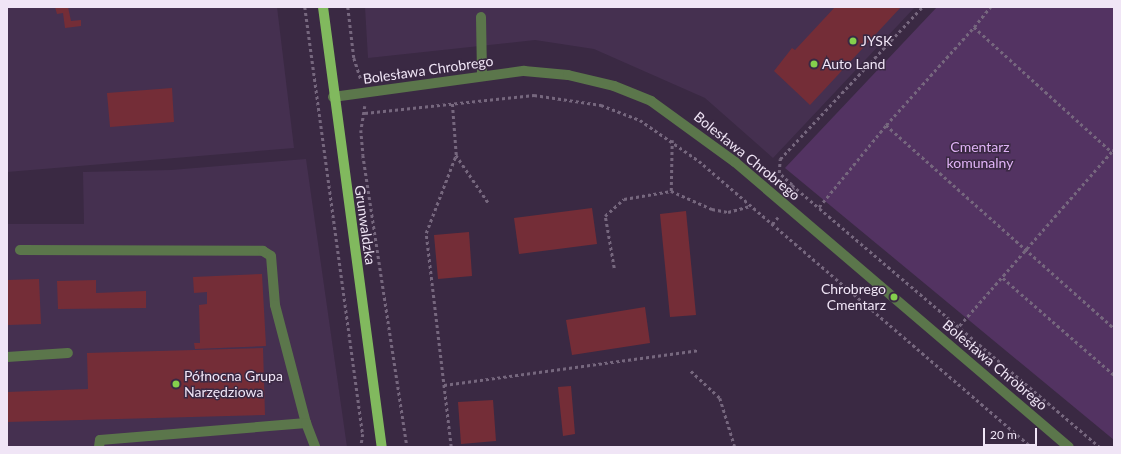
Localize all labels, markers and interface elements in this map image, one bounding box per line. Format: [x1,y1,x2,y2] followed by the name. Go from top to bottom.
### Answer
[861,33,892,49] place label: JYSK
[848,36,858,46] marker: JYSK
[362,53,494,87] street label: Bolesława Chrobrego
[822,56,885,72] place label: Auto Land
[809,59,819,69] marker: Auto Land
[691,108,803,204] street label: Bolesława Chrobrego
[947,139,1013,172] park label: Cmentarz komunalny
[351,184,379,266] street label: Grunwaldzka
[821,281,886,314] place label: Chrobrego Cmentarz
[889,292,899,302] marker: Chrobrego Cmentarz
[939,316,1051,414] street label: Bolesława Chrobrego
[184,368,283,400] place label: Północna Grupa Narzędziowa
[171,379,181,389] marker: Północna Grupa Narzędziowa
[985,420,1039,446] scale bar
[990,427,1017,442] text: 20 m

